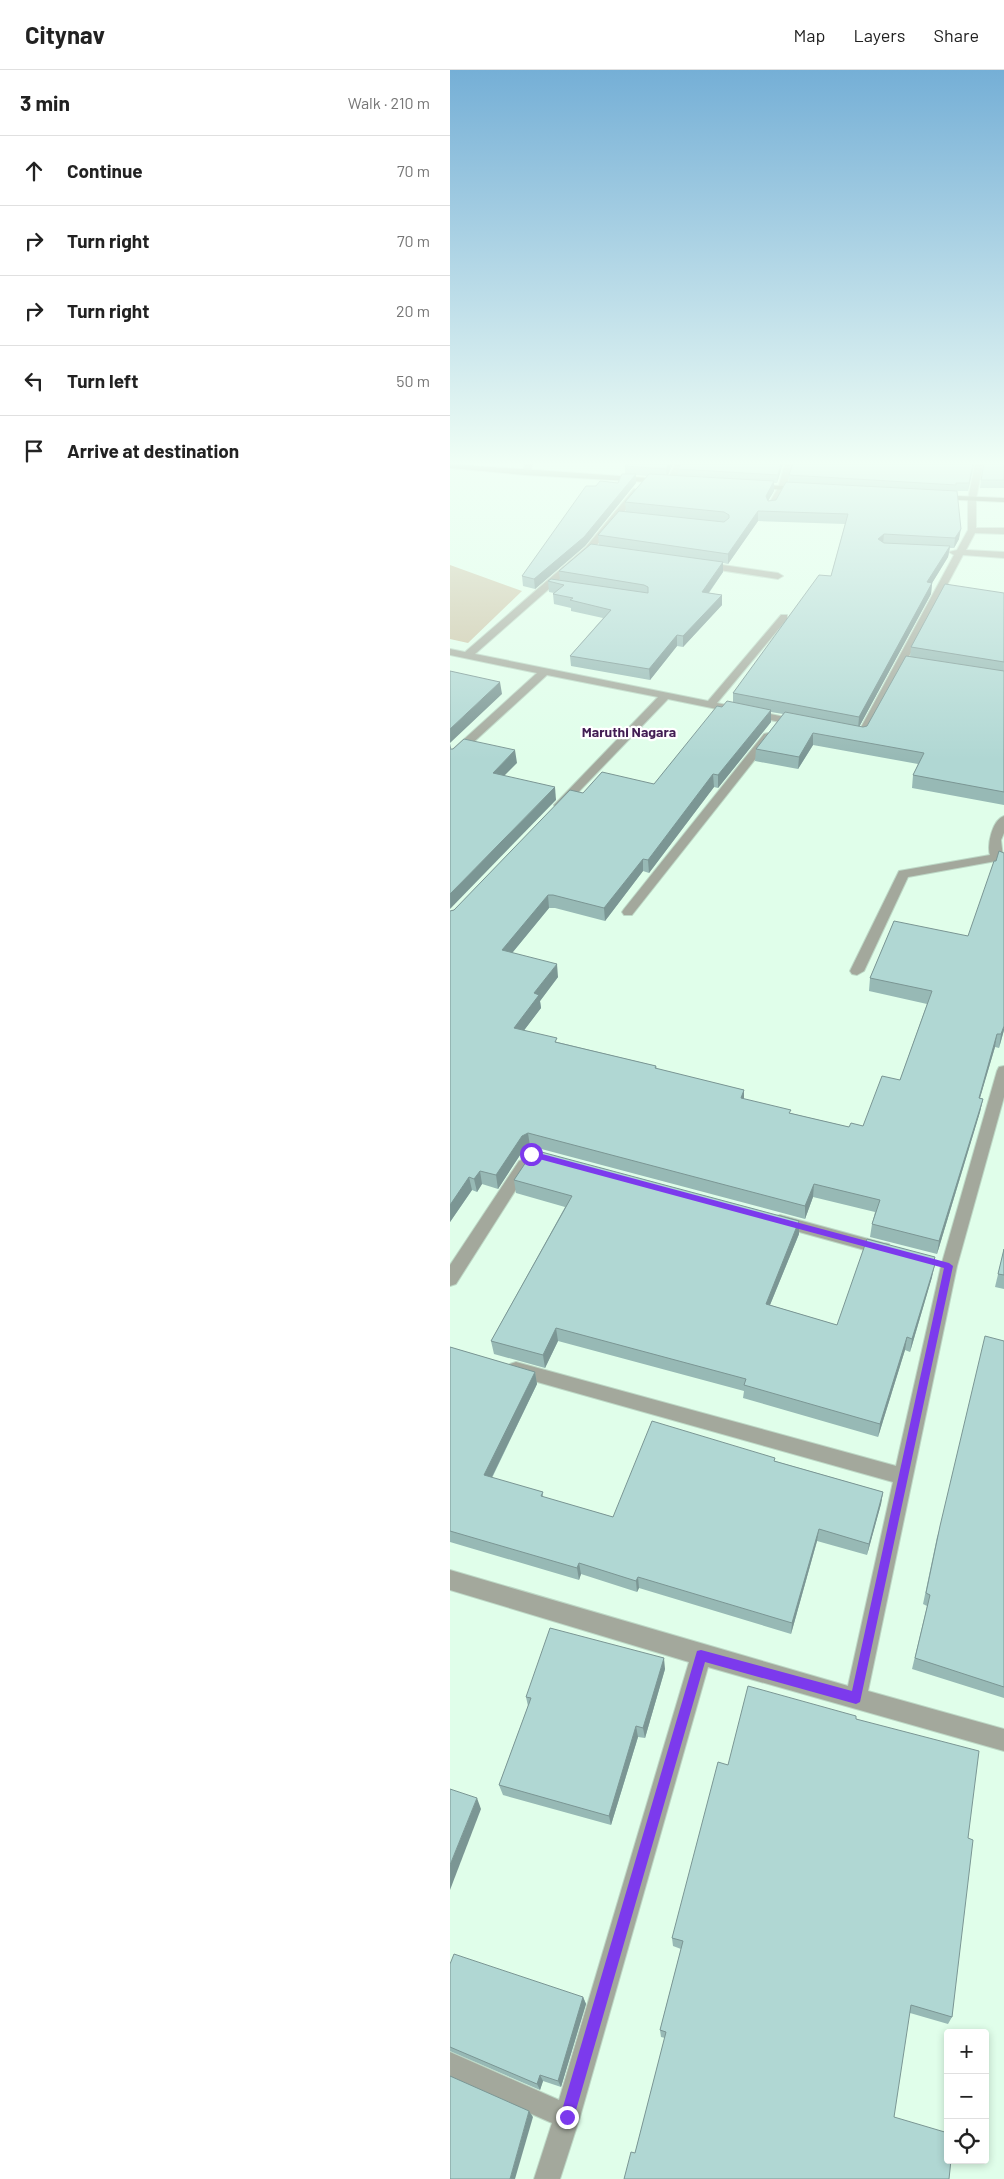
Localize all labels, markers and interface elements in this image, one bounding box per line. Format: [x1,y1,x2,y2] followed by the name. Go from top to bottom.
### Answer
[25,20,105,49] text: Citynav
[793,24,825,46] text: Map
[853,24,906,46] text: Layers
[934,24,979,46] text: Share
[20,90,70,115] text: 3 min
[348,93,430,112] text: Walk · 210 m
[20,157,48,185] icon: ahead
[67,159,143,182] text: Continue
[397,161,430,180] text: 70 m
[20,227,48,255] icon: right
[67,229,149,252] text: Turn right
[397,231,430,250] text: 70 m
[20,297,48,325] icon: right
[67,299,149,322] text: Turn right
[396,301,430,320] text: 20 m
[20,367,48,395] icon: left
[67,369,138,392] text: Turn left
[396,371,430,390] text: 50 m
[20,437,48,465] icon: arrive
[67,439,239,462] text: Arrive at destination
[582,723,676,740] district label: Maruthi Nagara
[520,1143,543,1166] route start
[944,2029,989,2164] map controls
[944,2029,989,2074] button: +
[944,2074,989,2119] button: −
[556,2106,579,2129] route end
[944,2119,989,2164] button: locate

